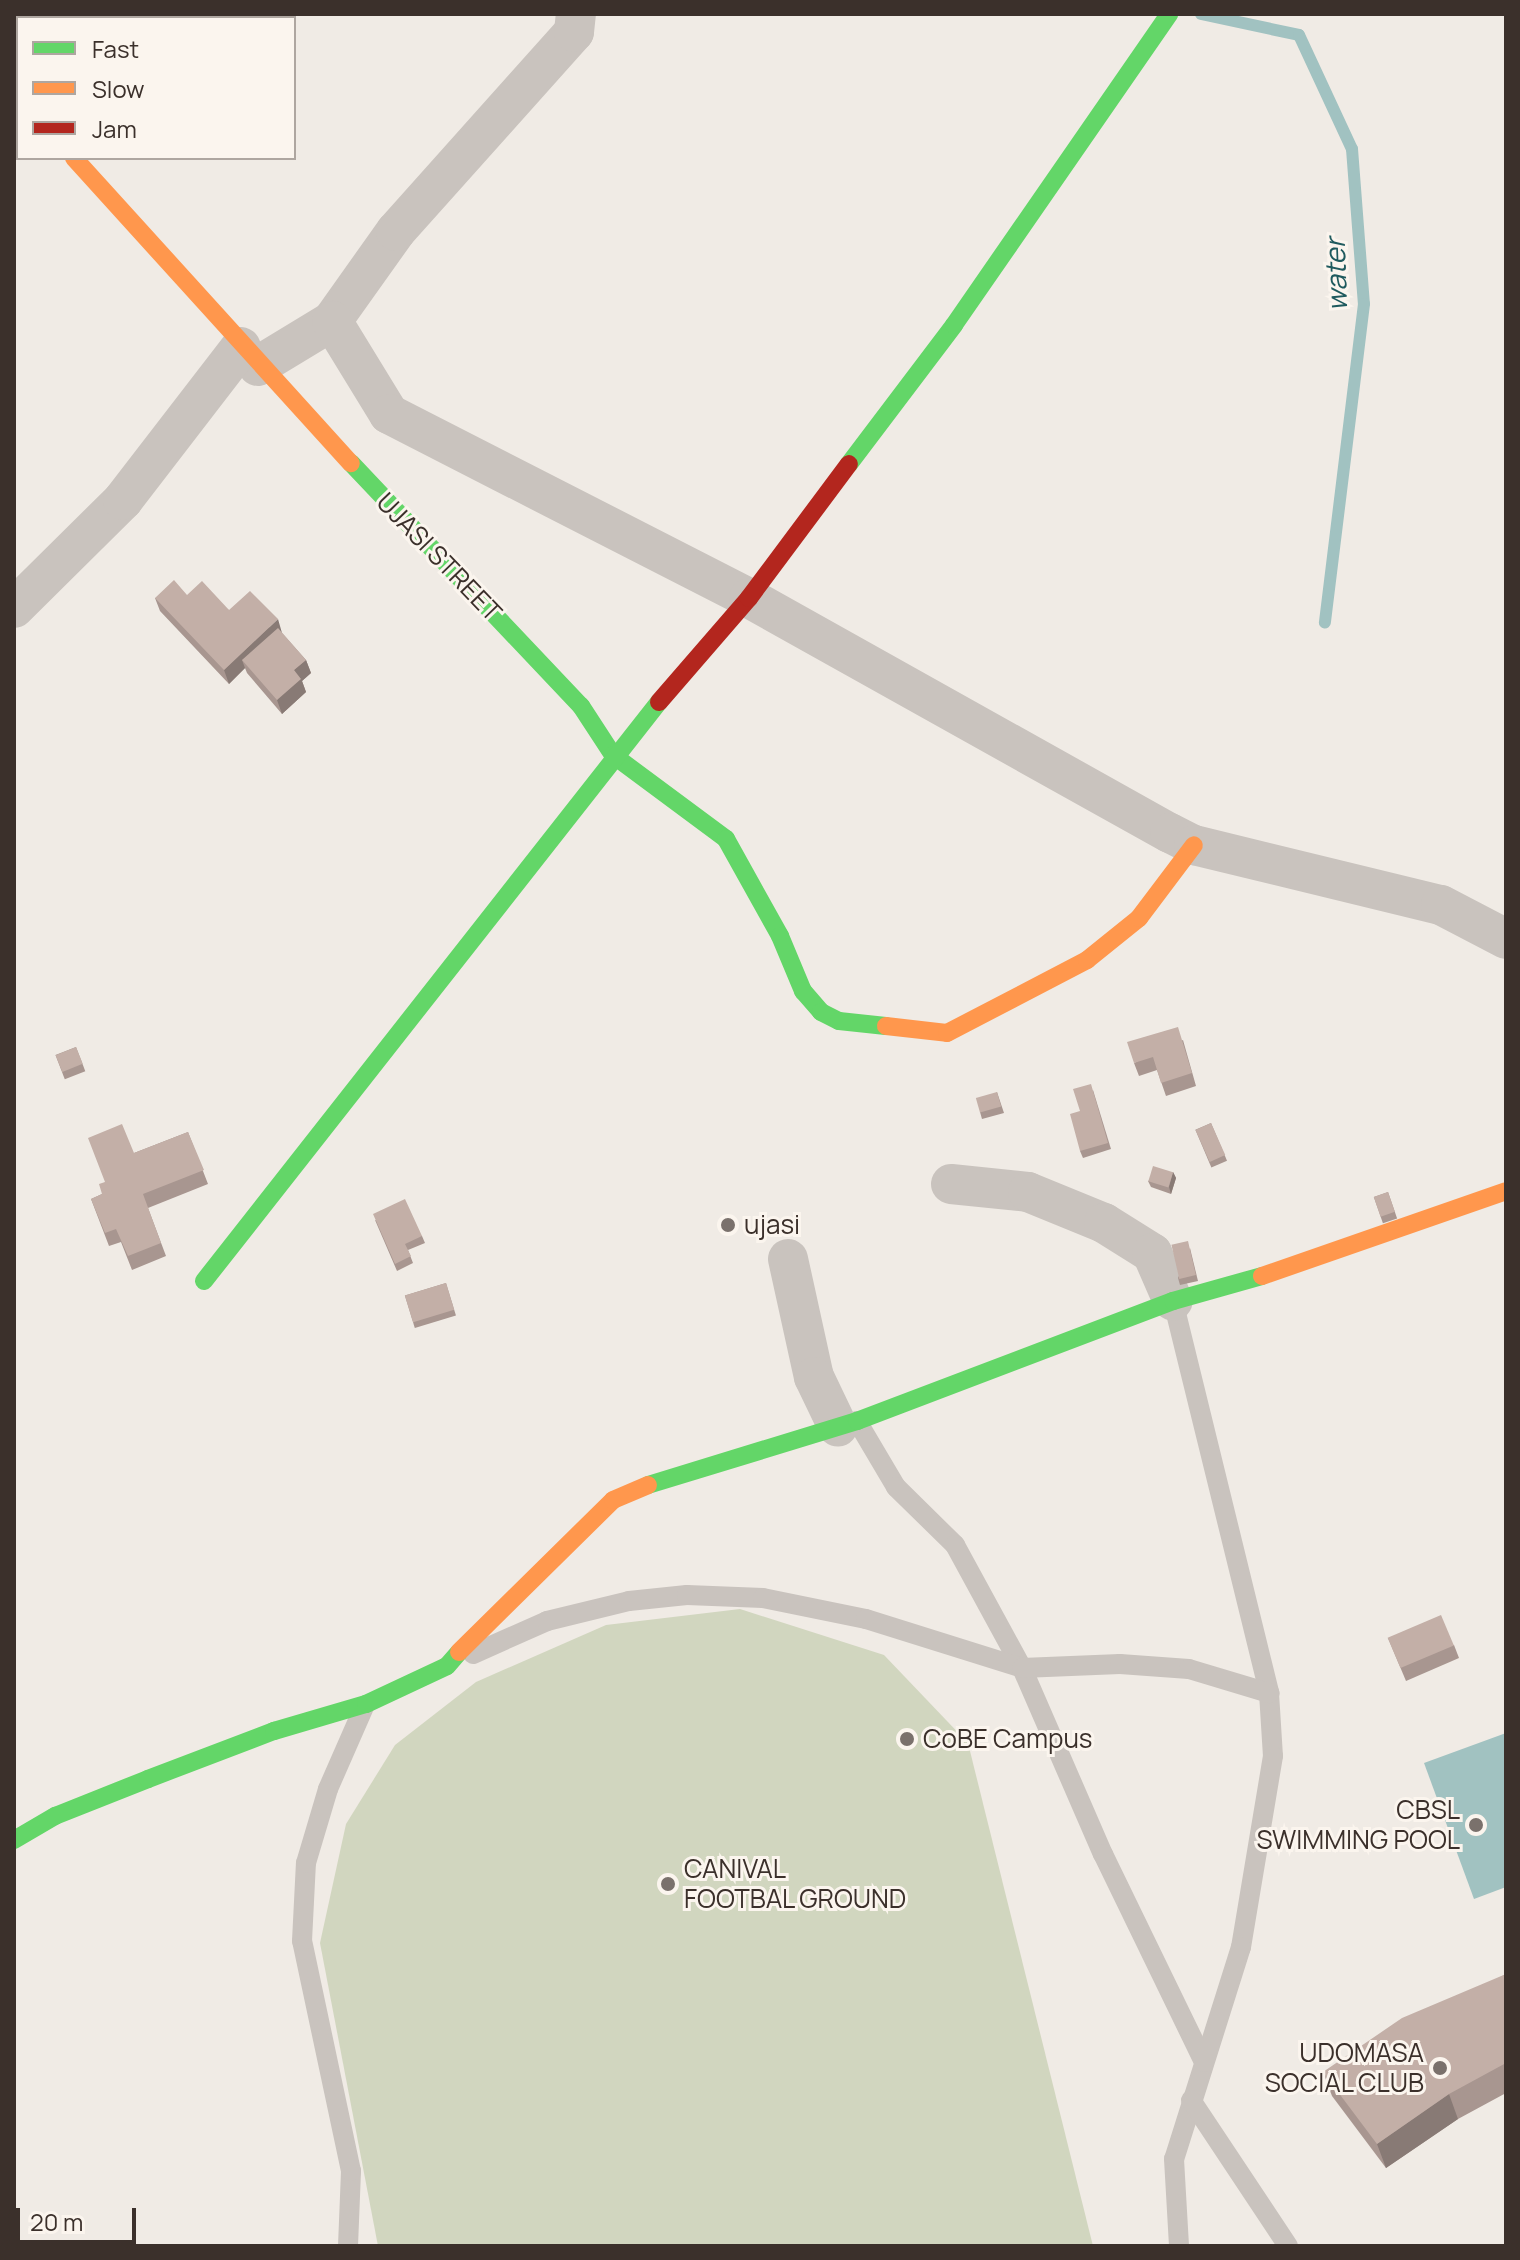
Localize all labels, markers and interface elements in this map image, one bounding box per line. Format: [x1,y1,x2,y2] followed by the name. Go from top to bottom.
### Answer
[16,16,296,160] legend
[92,32,139,65] text: Fast
[92,72,145,105] text: Slow
[92,112,137,145] text: Jam
[1317,238,1353,312] water label: water
[370,486,508,628] street label: UJASI STREET
[744,1209,800,1241] place label: ujasi
[719,1216,737,1234] marker: ujasi
[923,1723,1093,1755] place label: CoBE Campus
[898,1730,916,1748] marker: CoBE Campus
[1256,1794,1460,1856] place label: CBSL SWIMMING POOL
[1467,1816,1485,1834] marker: CBSL SWIMMING POOL
[684,1853,908,1914] place label: CANIVAL FOOTBAL GROUND
[659,1875,677,1893] marker: CANIVAL FOOTBAL GROUND
[1263,2037,1424,2098] place label: UDOMASA SOCIAL CLUB
[1431,2059,1449,2077] marker: UDOMASA SOCIAL CLUB
[20,2192,140,2242] scale bar
[30,2205,83,2238] text: 20 m

